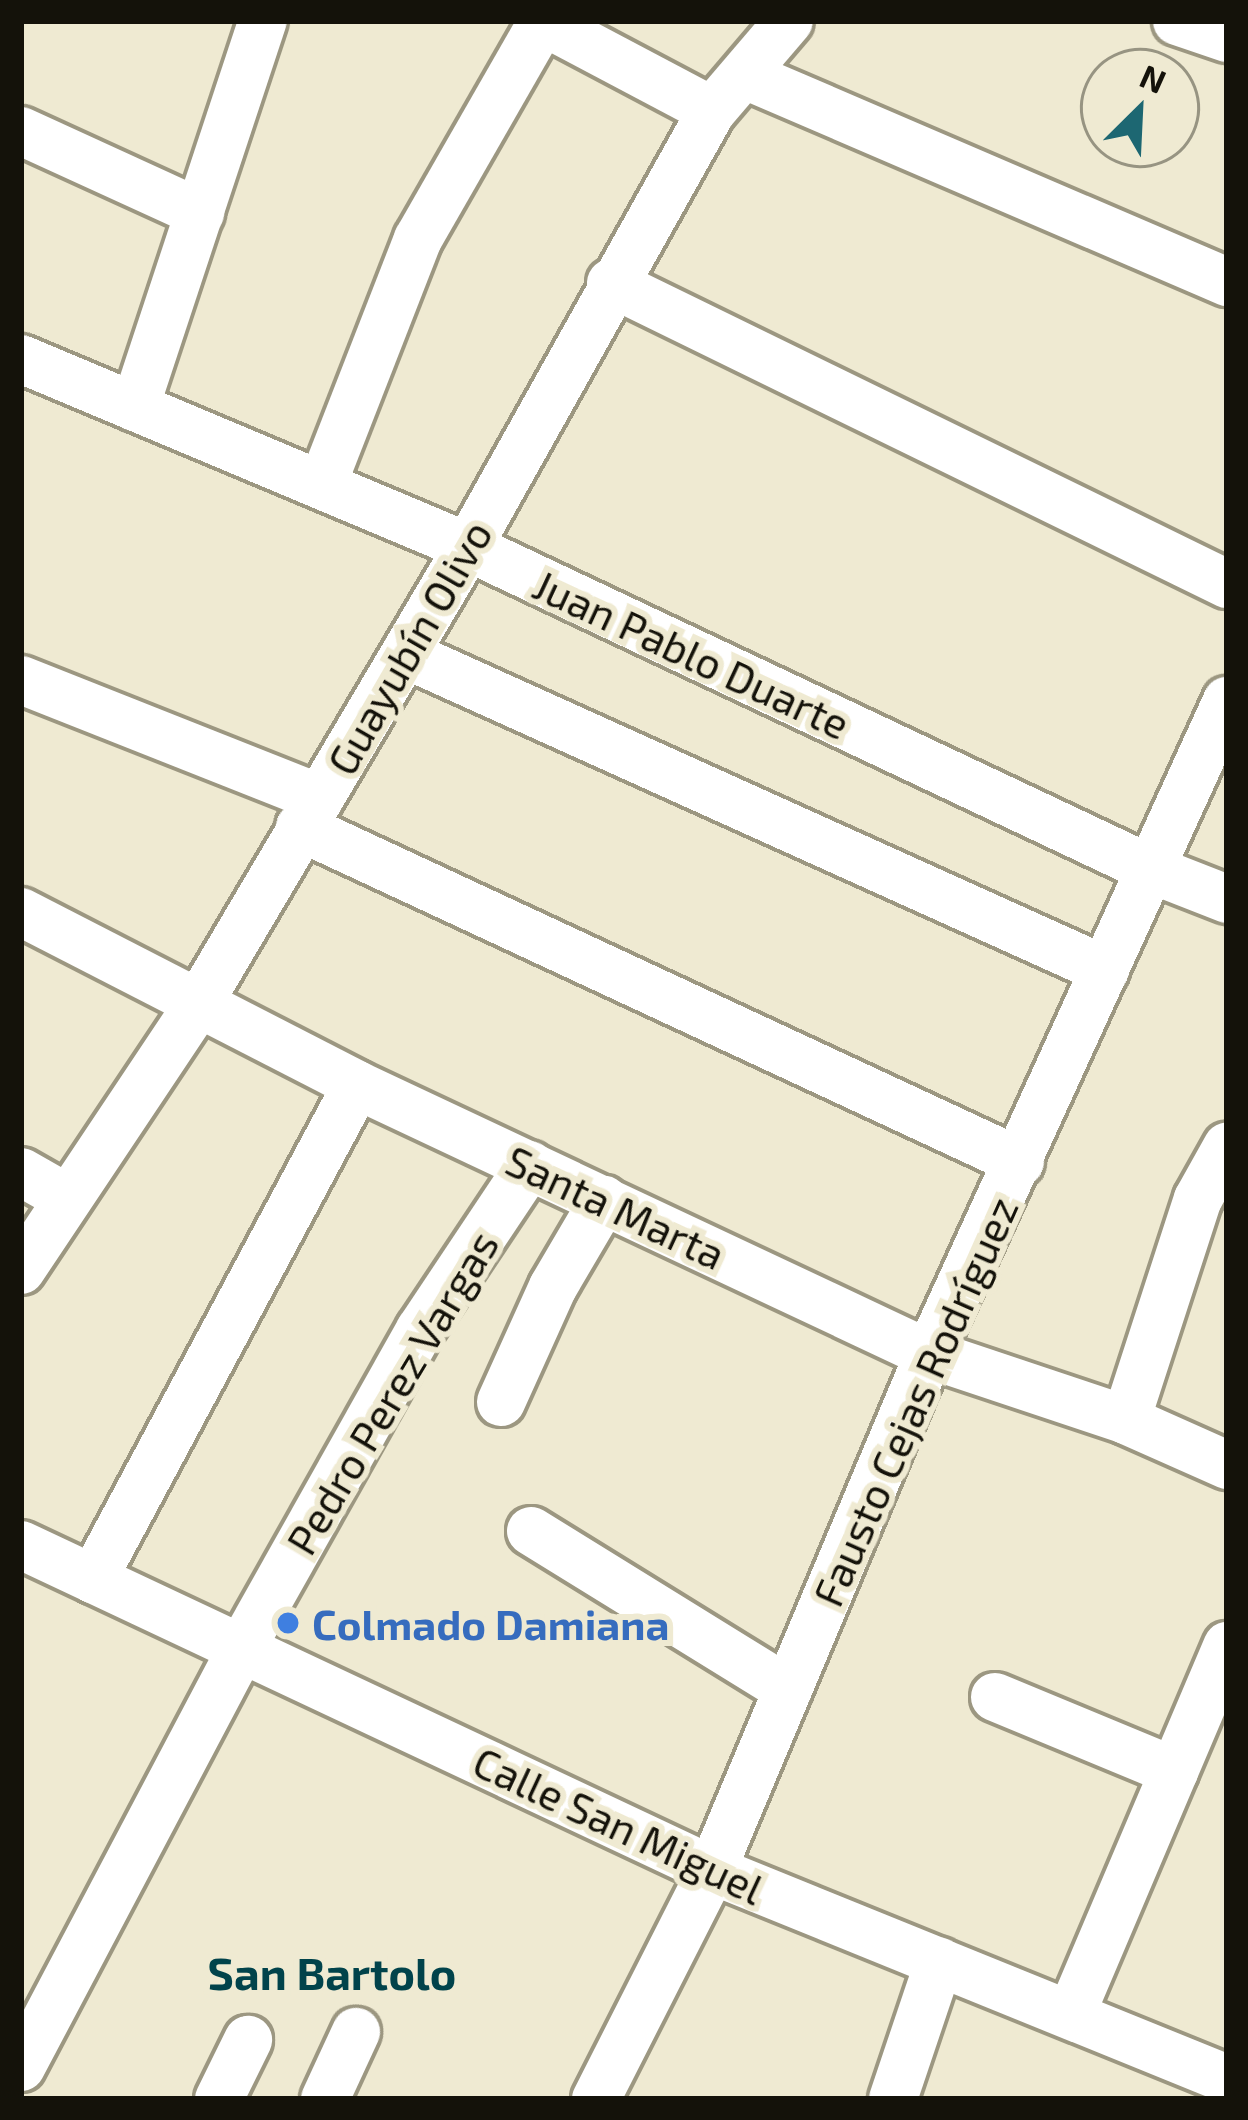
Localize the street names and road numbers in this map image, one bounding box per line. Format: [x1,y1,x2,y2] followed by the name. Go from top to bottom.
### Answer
[315,511,501,783] street label: Guayubín Olivo
[526,558,858,748] street label: Juan Pablo Duarte
[499,1133,733,1279] street label: Santa Marta
[801,1189,1027,1613] street label: Fausto Cejas Rodríguez
[274,1221,508,1563] street label: Pedro Perez Vargas
[466,1735,772,1913] street label: Calle San Miguel

